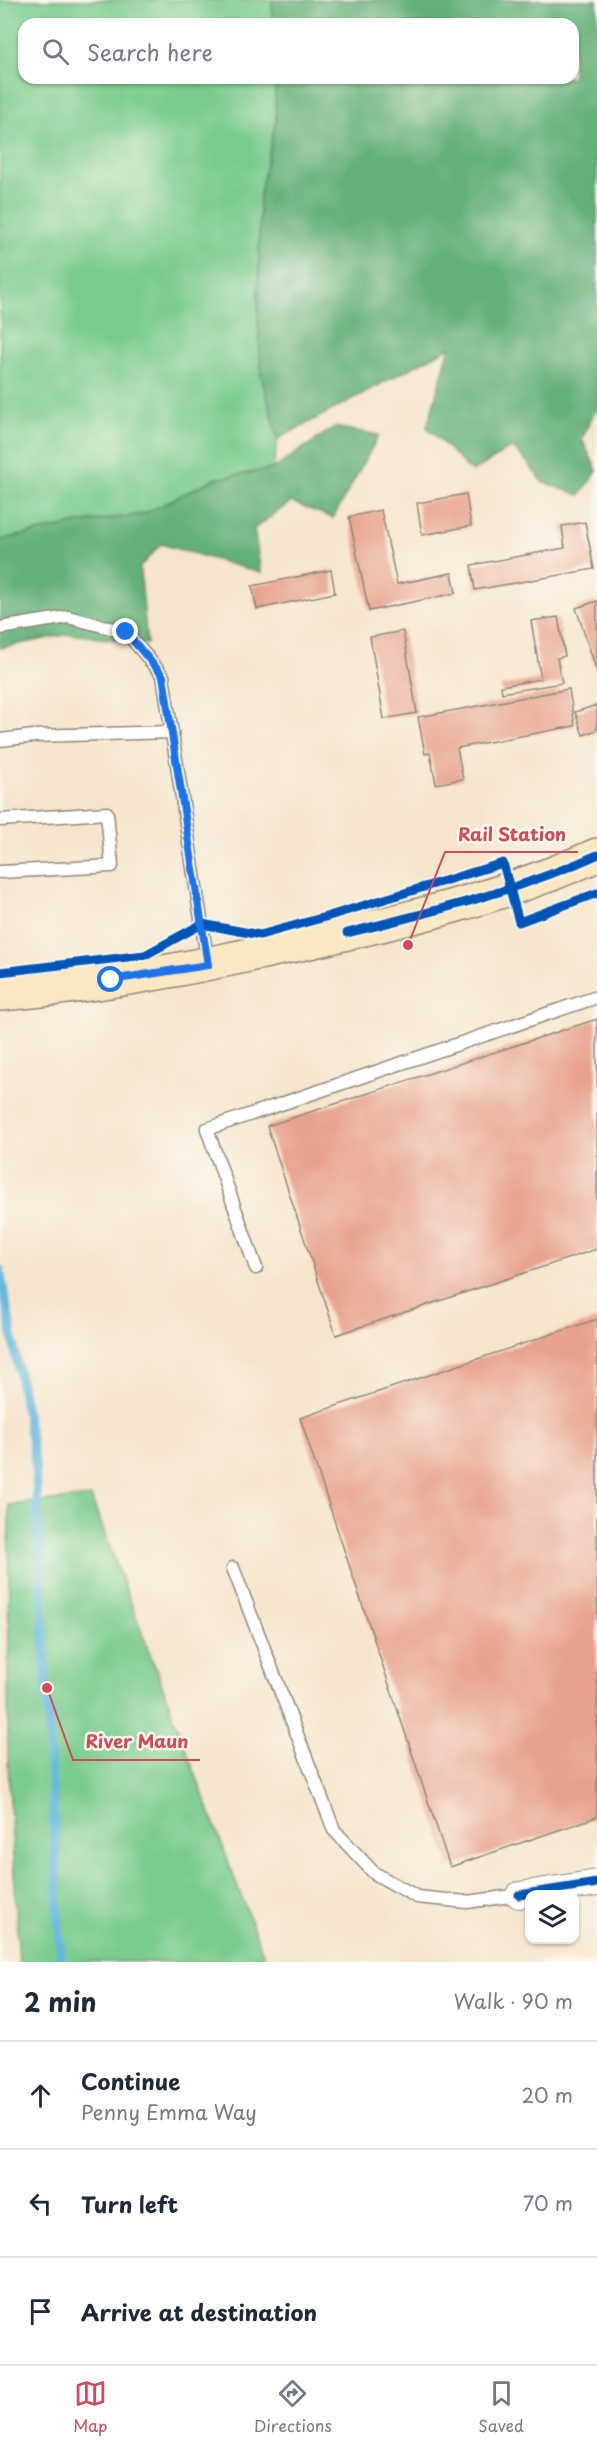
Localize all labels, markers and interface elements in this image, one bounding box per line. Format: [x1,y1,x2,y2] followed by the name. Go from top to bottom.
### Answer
[18,18,579,84] search box
[39,35,72,68] icon: search
[87,35,213,68] text: Search here
[112,618,138,644] route end
[445,816,578,852] callout: Rail Station
[458,820,566,847] text: Rail Station
[97,966,123,992] route start
[73,1724,200,1760] callout: River Maun
[86,1727,188,1754] text: River Maun
[525,1890,579,1944] map controls
[525,1890,579,1944] button: layers
[24,1982,97,2021] text: 2 min
[454,1986,573,2016] text: Walk · 90 m
[81,2064,180,2097] text: Continue
[24,2079,57,2112] icon: ahead
[521,2080,573,2110] text: 20 m
[81,2097,257,2127] text: Penny Emma Way
[24,2187,57,2220] icon: left
[81,2187,178,2220] text: Turn left
[523,2188,573,2218] text: 70 m
[24,2295,57,2328] icon: arrive
[81,2295,317,2328] text: Arrive at destination
[73,2377,107,2437] tab: Map
[254,2377,332,2437] tab: Directions
[478,2377,524,2437] tab: Saved

